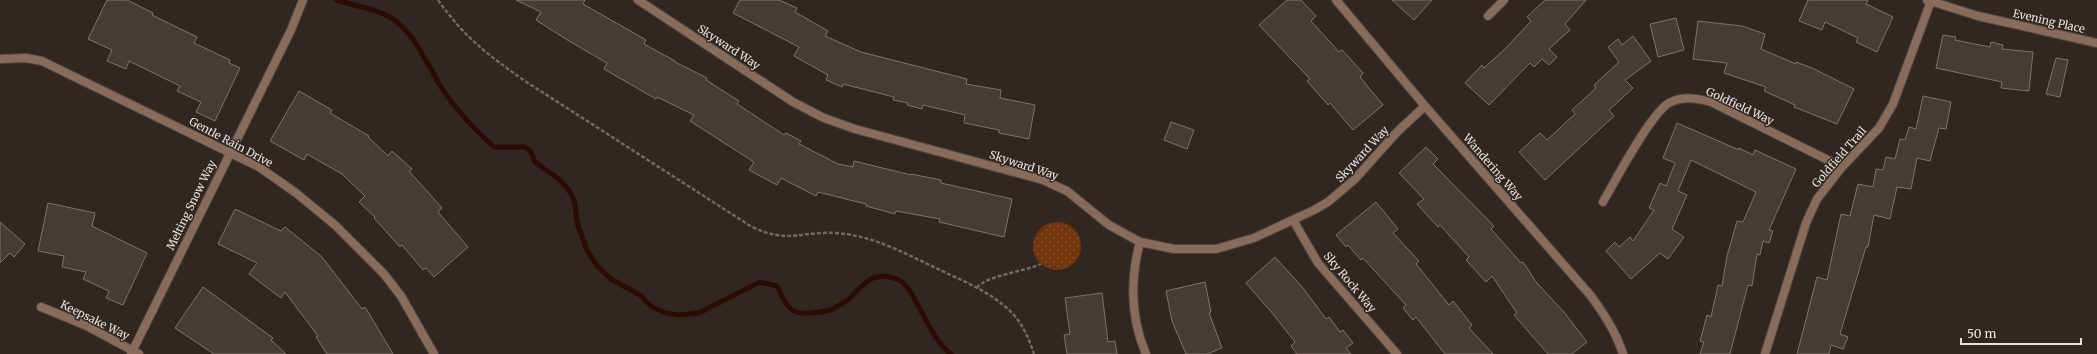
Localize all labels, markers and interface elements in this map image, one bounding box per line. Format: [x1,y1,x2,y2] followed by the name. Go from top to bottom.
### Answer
[2012,6,2087,36] street label: Evening Place
[695,22,763,73] street label: Skyward Way
[1704,84,1777,128] street label: Goldfield Way
[187,114,275,170] street label: Gentle Rain Drive
[1332,123,1392,185] street label: Skyward Way
[1809,123,1870,190] street label: Goldfield Trail
[1460,130,1526,204] street label: Wandering Way
[988,147,1061,183] street label: Skyward Way
[163,157,219,252] street label: Melting Snow Way
[1321,249,1380,315] street label: Sky Rock Way
[58,297,132,343] street label: Keepsake Way
[1961,320,2081,346] scale bar
[1967,326,1996,341] text: 50 m

